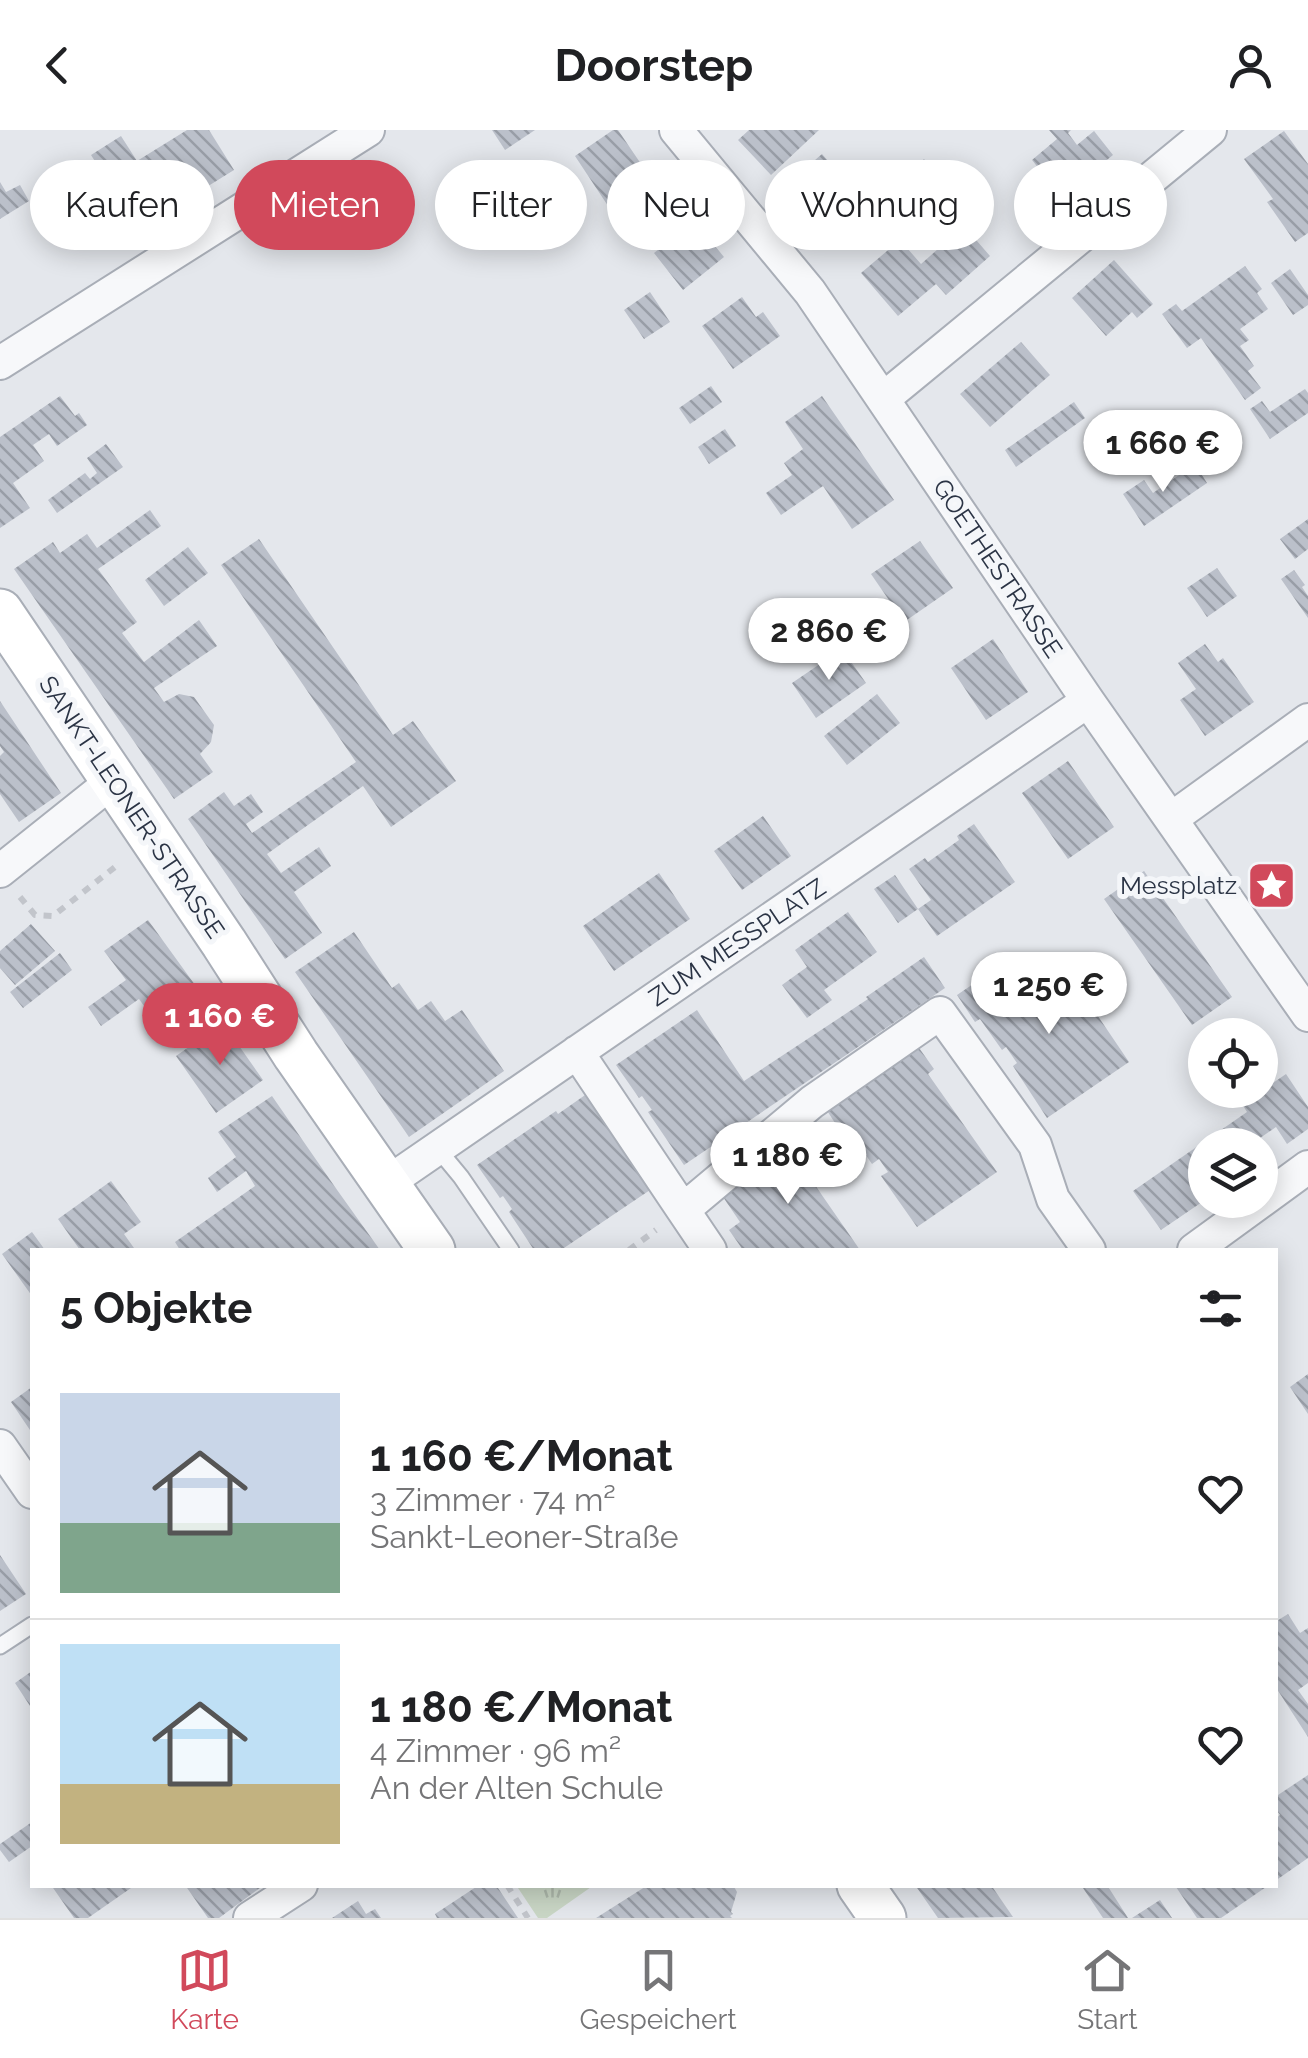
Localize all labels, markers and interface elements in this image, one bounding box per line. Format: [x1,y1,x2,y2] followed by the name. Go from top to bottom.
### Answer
[30,38,85,93] icon: back
[1223,38,1278,93] icon: person
[555,39,753,92] text: Doorstep
[30,160,214,250] chip: Kaufen
[234,160,415,250] chip: Mieten
[435,160,587,250] chip: Filter
[607,160,745,250] chip: Neu
[765,160,994,250] chip: Wohnung
[1014,160,1167,250] chip: Haus
[1071,410,1255,495] pin: 1 660 €
[1105,424,1221,461] text: 1 660 €
[927,473,1069,663] street label: GOETHESTRASSE
[737,598,921,683] pin: 2 860 €
[770,612,888,649] text: 2 860 €
[33,670,231,944] street label: SANKT-LEONER-STRASSE
[1246,859,1298,911] place icon: Messplatz
[1120,870,1237,900] place label: Messplatz
[643,872,831,1012] street label: ZUM MESSPLATZ
[957,952,1141,1037] pin: 1 250 €
[993,966,1105,1003] text: 1 250 €
[128,983,312,1068] pin: 1 160 €
[164,997,276,1034] text: 1 160 €
[1188,1018,1278,1218] map controls
[1188,1018,1278,1108] button: locate
[696,1122,880,1207] pin: 1 180 €
[1188,1128,1278,1218] button: layers
[732,1136,844,1173] text: 1 180 €
[1193,1281,1248,1336] icon: filters
[60,1284,252,1333] text: 5 Objekte
[370,1432,673,1481] text: 1 160 €/Monat
[140,1433,260,1553] icon: home
[1193,1466,1248,1521] icon: heart
[370,1481,616,1518] text: 3 Zimmer · 74 m²
[370,1518,679,1555] text: Sankt-Leoner-Straße
[370,1683,672,1732] text: 1 180 €/Monat
[140,1684,260,1804] icon: home
[1193,1717,1248,1772] icon: heart
[370,1732,621,1769] text: 4 Zimmer · 96 m²
[370,1769,663,1806] text: An der Alten Schule
[170,1943,239,2036] tab: Karte
[579,1943,737,2036] tab: Gespeichert
[1077,1943,1138,2036] tab: Start

